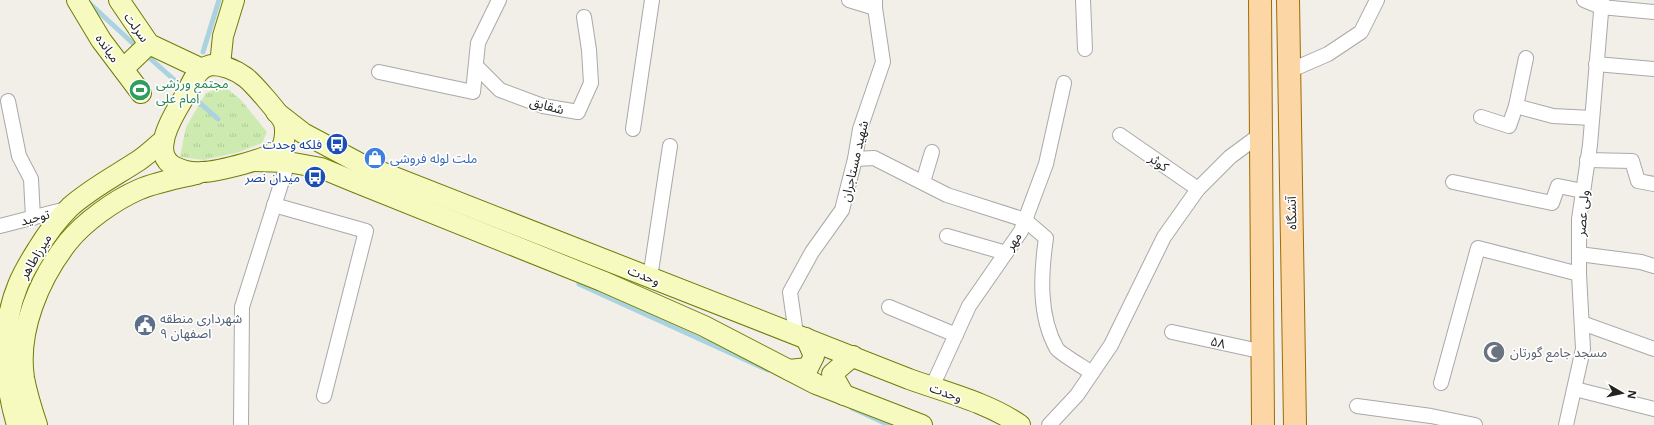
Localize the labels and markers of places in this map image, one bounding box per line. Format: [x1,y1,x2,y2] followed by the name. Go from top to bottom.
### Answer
[156,74,229,108] place label: مجتمع ورزشی امام علی
[127,77,153,103] sports icon: مجتمع ورزشی امام علی
[324,131,350,157] bus stop icon: فلکه وحدت
[263,135,322,153] place label: فلکه وحدت
[362,145,388,171] shop icon: ملت لوله فروشی
[390,149,478,167] place label: ملت لوله فروشی
[302,164,328,190] bus stop icon: میدان نصر
[244,168,300,186] place label: میدان نصر
[160,309,242,342] place label: شهرداری منطقه ۹ اصفهان
[132,312,158,338] public building icon: شهرداری منطقه ۹ اصفهان
[1481,339,1507,365] mosque icon: مسجد جامع گورتان
[1510,343,1608,363] place label: مسجد جامع گورتان

